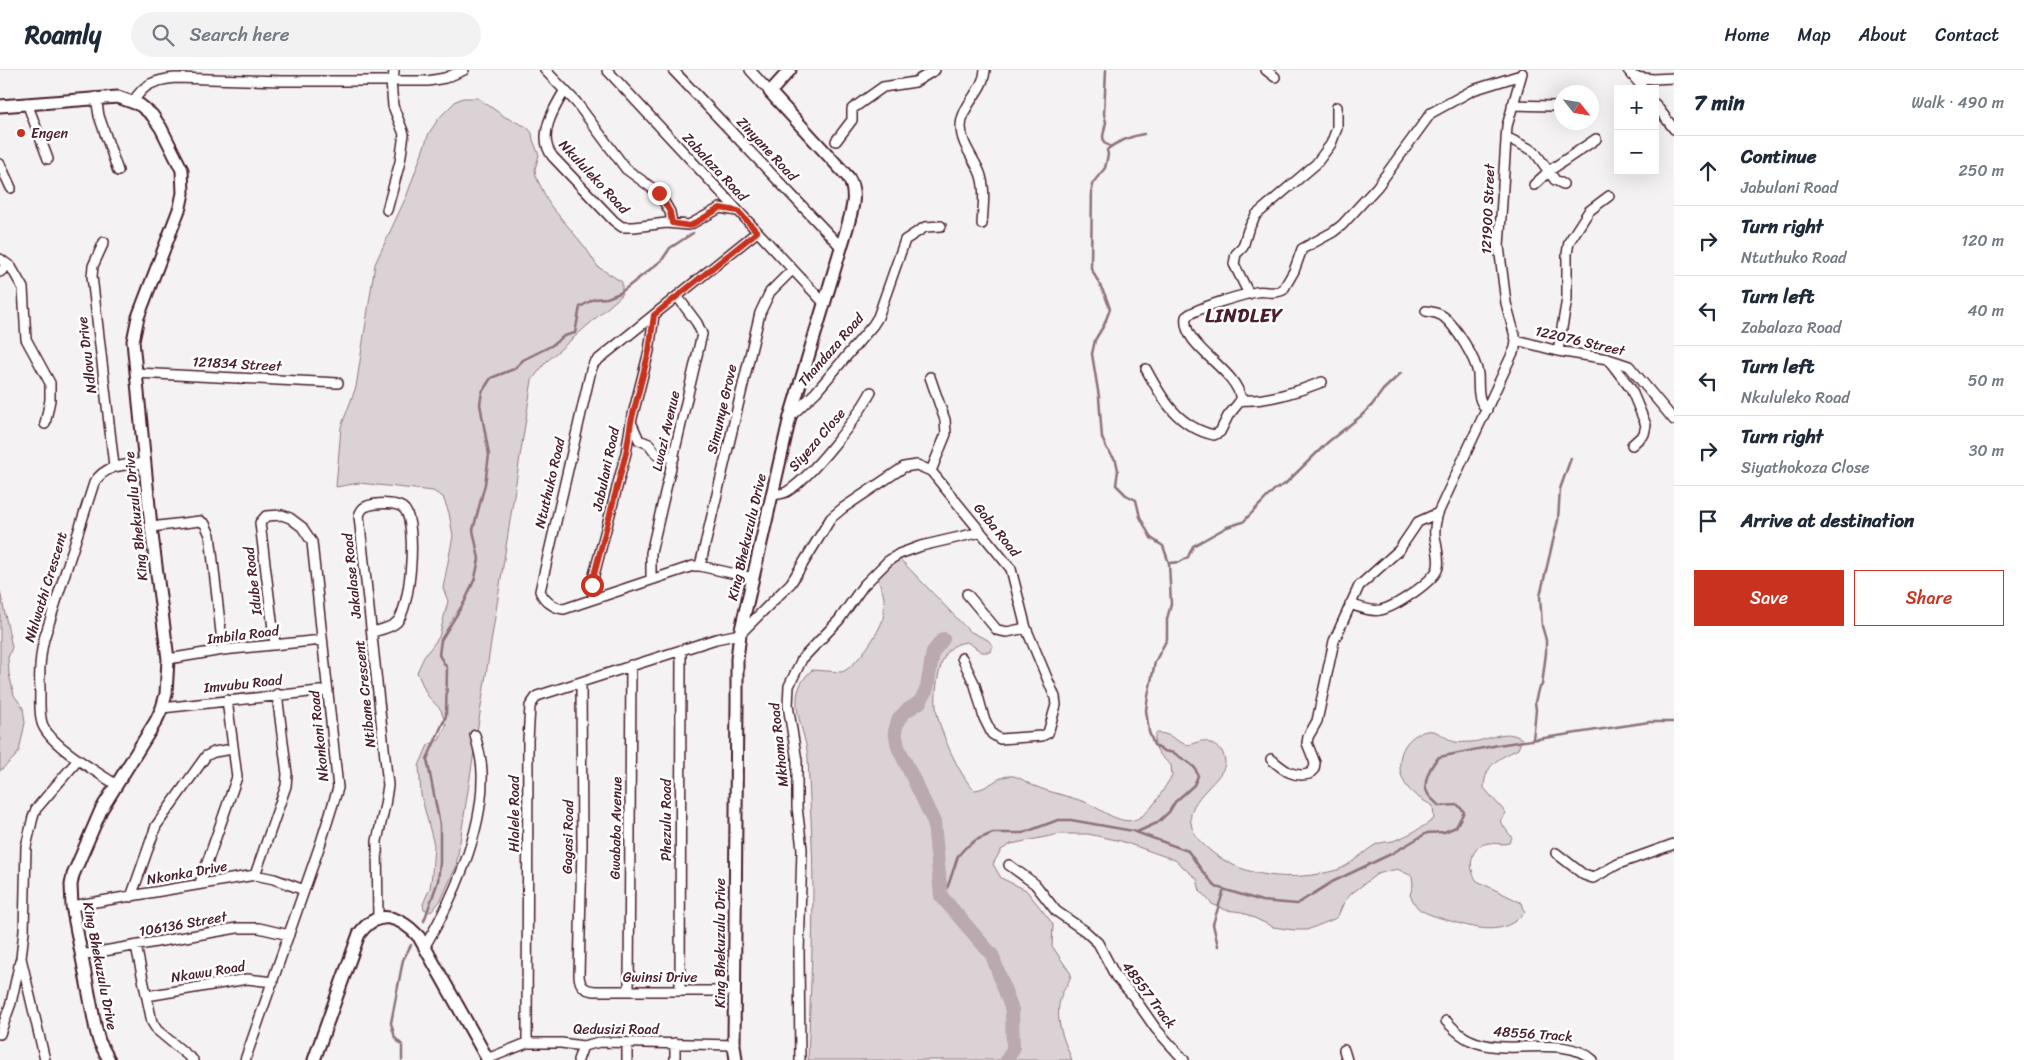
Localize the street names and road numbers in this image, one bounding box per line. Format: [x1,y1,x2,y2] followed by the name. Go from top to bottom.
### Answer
[730,111,805,188] street label: Zinyane Road
[676,126,755,209] street label: Zabalaza Road
[552,134,637,221] street label: Nkululeko Road
[1474,162,1502,255] street label: 121900 Street
[792,306,871,393] street label: Thandaza Road
[70,315,104,395] street label: Ndlovu Drive
[1533,319,1629,364] street label: 122076 Street
[192,349,284,379] street label: 121834 Street
[700,362,744,456] street label: Simunye Grove
[645,388,687,474] street label: Lwazi Avenue
[782,402,852,478] street label: Siyeza Close
[585,423,627,514] street label: Jabulani Road
[527,434,573,531] street label: Ntuthuko Road
[117,450,155,582] street label: King Bhekuzulu Drive
[720,471,774,603] street label: King Bhekuzulu Drive
[967,497,1028,564] street label: Goba Road
[17,529,75,645] street label: Nhlwathi Crescent
[335,530,369,621] street label: Jakalase Road
[236,544,270,618] street label: Idube Road
[205,618,282,652] street label: Imbila Road
[347,639,383,749] street label: Ntibane Crescent
[202,667,285,701] street label: Imvubu Road
[302,688,336,783] street label: Nkonkoni Road
[762,700,796,788] street label: Mkhoma Road
[502,774,527,852] street label: Hlalele Road
[603,776,629,880] street label: Gwababa Avenue
[654,777,679,861] street label: Phezulu Road
[555,798,581,874] street label: Gagasi Road
[145,854,229,892] street label: Nkonka Drive
[708,878,733,1008] street label: King Bhekuzulu Drive
[75,900,125,1032] street label: King Bhekuzulu Drive
[137,904,230,944] street label: 106136 Street
[169,954,248,990] street label: Nkawu Road
[1115,956,1183,1034] street label: 48557 Track
[623,965,697,990] street label: Gwinsi Drive
[573,1017,660,1042] street label: Qedusizi Road
[1492,1019,1574,1049] street label: 48556 Track

